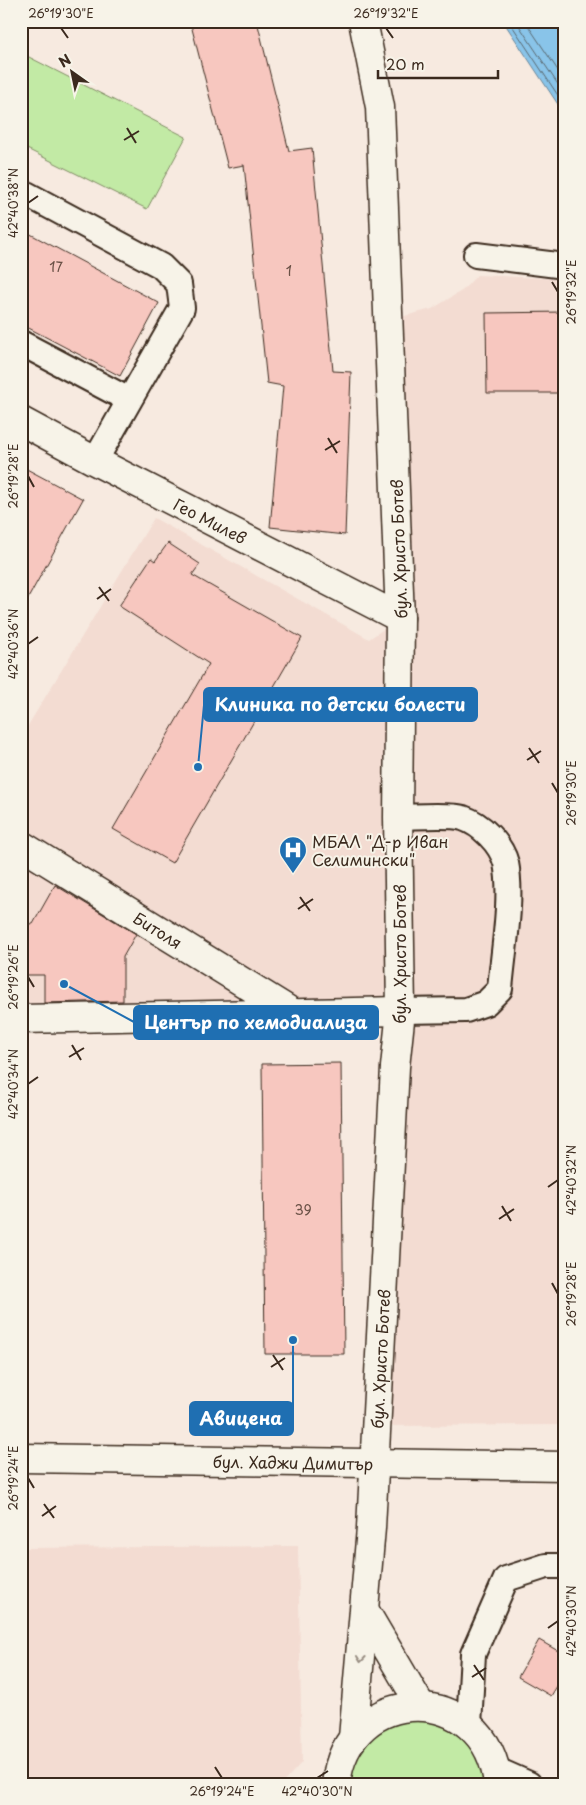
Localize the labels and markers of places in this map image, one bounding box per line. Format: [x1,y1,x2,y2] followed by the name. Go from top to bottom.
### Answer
[204,688,477,721] callout: Клиника по детски болести
[312,829,448,871] place label: МБАЛ "Д-р Иван Селимински"
[278,835,308,874] hospital icon: МБАЛ "Д-р Иван Селимински"
[134,1006,378,1039] callout: Център по хемодиализа
[190,1402,293,1435] callout: Авицена

